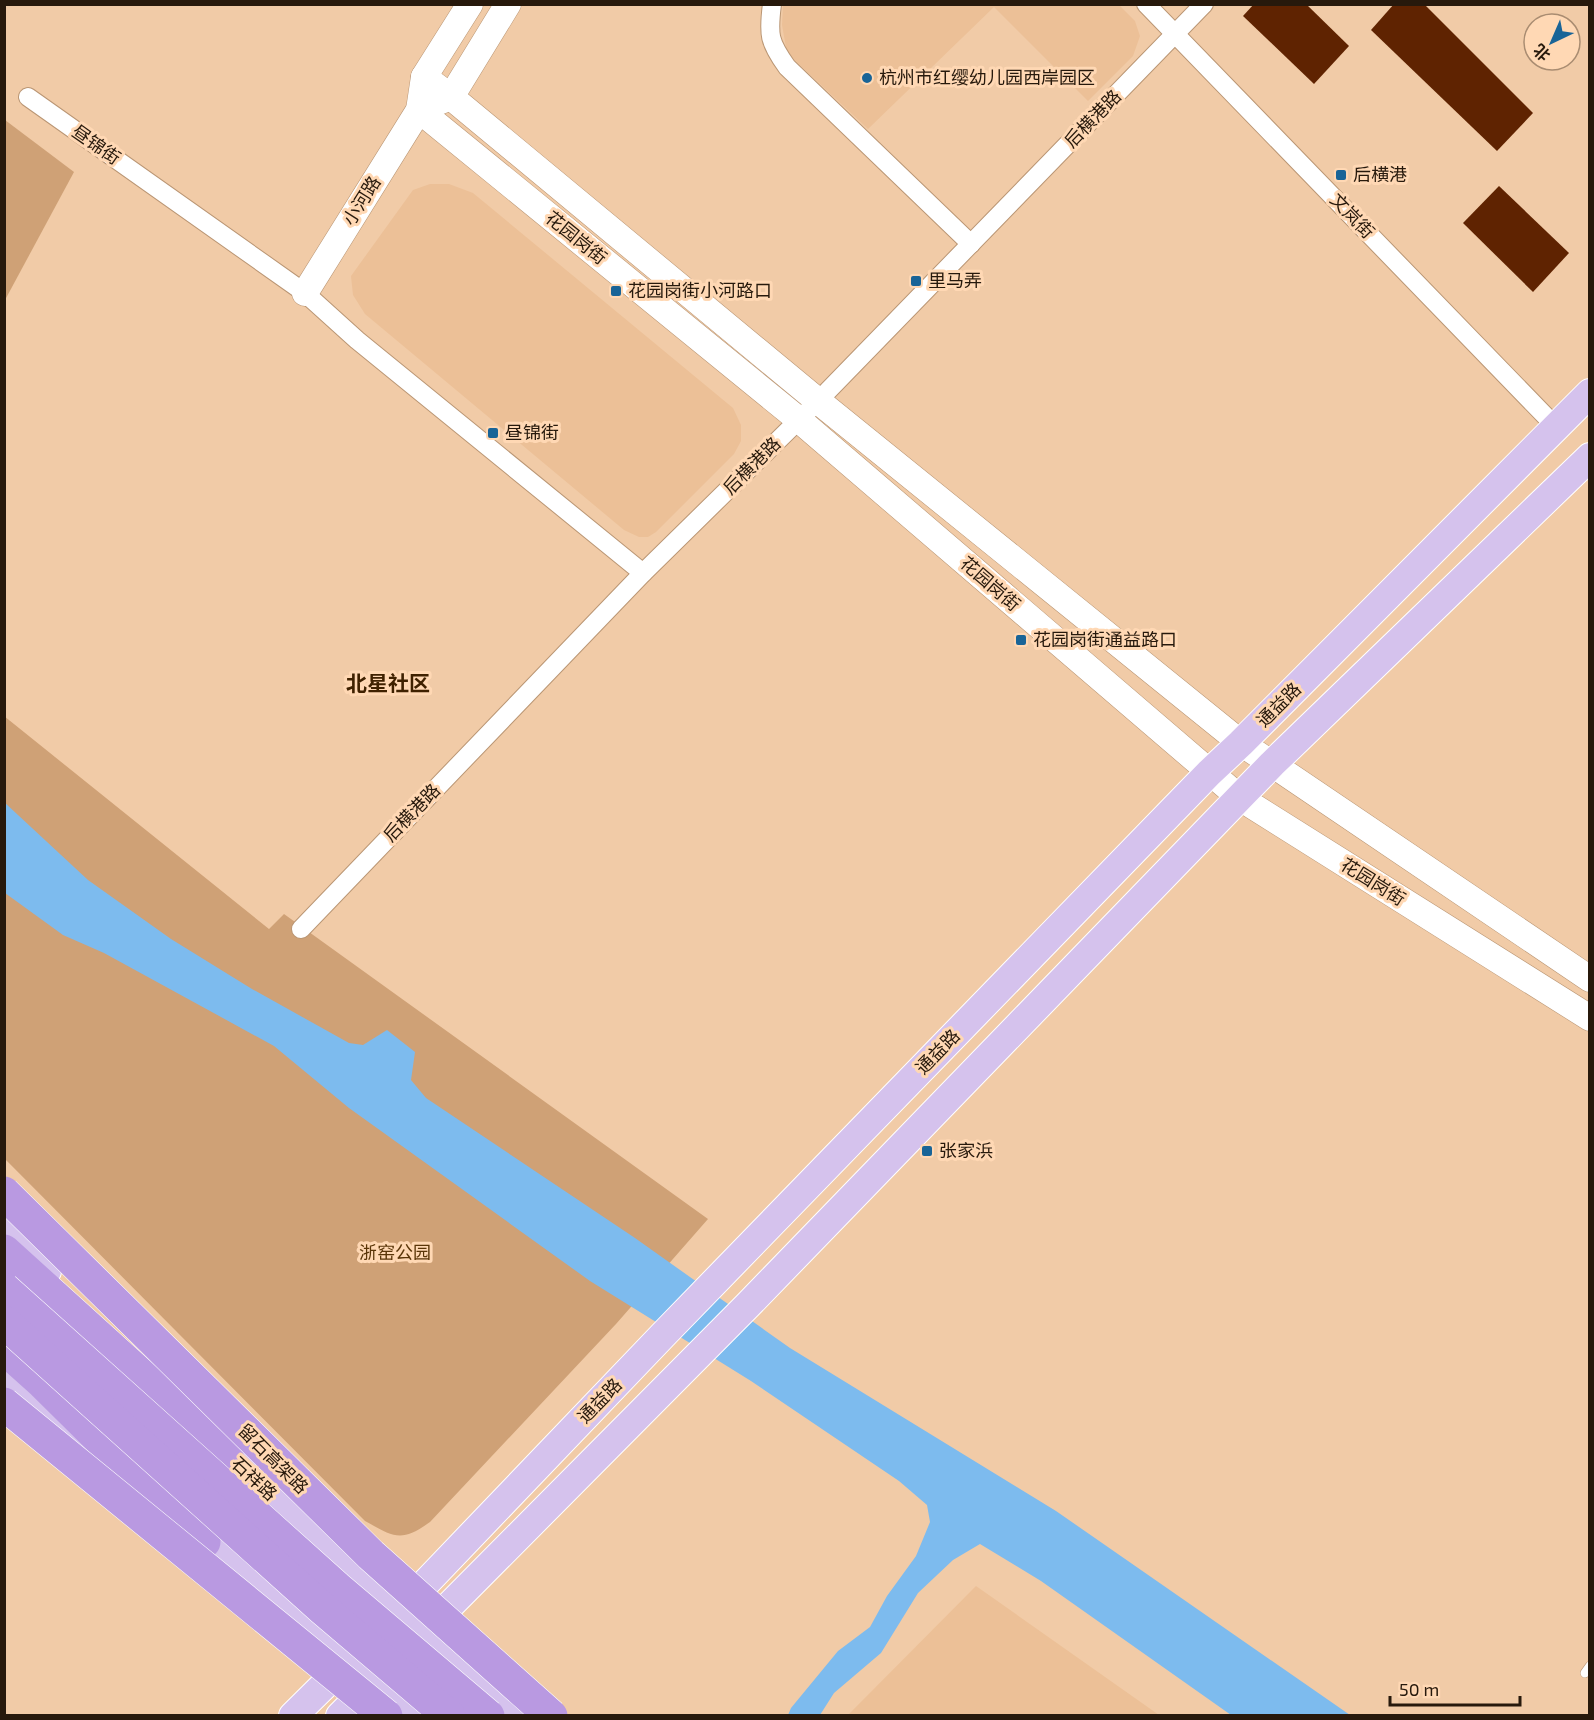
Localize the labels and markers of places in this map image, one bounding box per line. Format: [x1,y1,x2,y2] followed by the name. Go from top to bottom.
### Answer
[879,66,1095,88] place label: 杭州市红缨幼儿园西岸园区
[860,71,874,85] marker: 杭州市红缨幼儿园西岸园区
[1353,163,1407,185] place label: 后横港
[1334,168,1348,182] marker: 后横港
[928,269,982,291] place label: 里马弄
[909,274,923,288] marker: 里马弄
[628,279,772,301] place label: 花园岗街小河路口
[609,284,623,298] marker: 花园岗街小河路口
[505,421,559,443] place label: 昼锦街
[486,426,500,440] marker: 昼锦街
[1033,628,1177,650] place label: 花园岗街通益路口
[1014,633,1028,647] marker: 花园岗街通益路口
[939,1139,993,1161] place label: 张家浜
[920,1144,934,1158] marker: 张家浜

